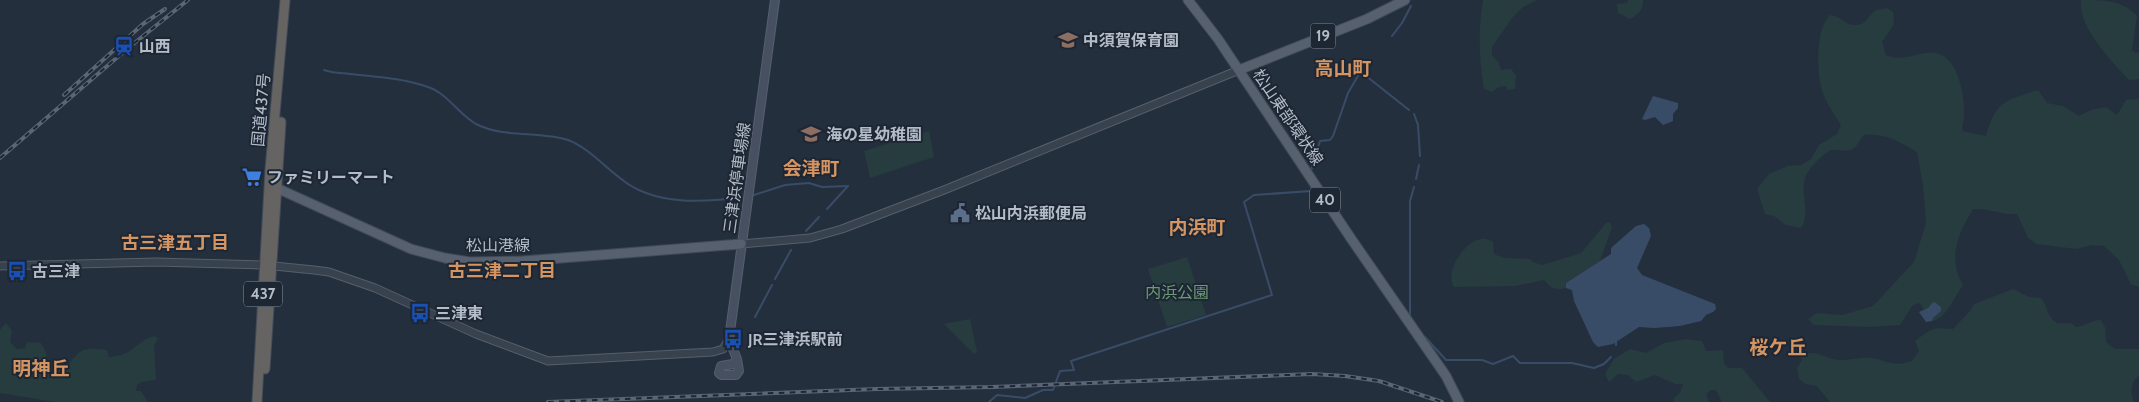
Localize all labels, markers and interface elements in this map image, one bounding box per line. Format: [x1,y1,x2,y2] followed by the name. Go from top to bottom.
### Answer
[1310,24,1336,48] road number: 19
[1057,29,1079,51] school or university icon: 中須賀保育園
[1083,31,1179,50] place label: 中須賀保育園
[113,35,135,57] station icon: 山西
[139,37,171,56] place label: 山西
[1314,57,1372,80] district label: 高山町
[1249,65,1327,169] street label: 松山東部環状線
[248,72,274,148] street label: 国道437号
[720,121,754,235] street label: 三津浜停車場線
[800,123,822,145] school or university icon: 海の星幼稚園
[826,125,922,144] place label: 海の星幼稚園
[782,157,840,180] district label: 会津町
[241,166,263,188] supermarket icon: ファミリーマート
[267,168,395,187] place label: ファミリーマート
[1310,188,1340,212] road number: 40
[949,202,971,224] public building icon: 松山内浜郵便局
[975,204,1087,223] place label: 松山内浜郵便局
[1168,216,1226,239] district label: 内浜町
[121,232,229,254] district label: 古三津五丁目
[466,236,530,255] street label: 松山港線
[6,260,28,282] bus stop icon: 古三津
[448,260,556,282] district label: 古三津二丁目
[32,262,80,281] place label: 古三津
[244,282,282,306] road number: 437
[1145,283,1209,302] park label: 内浜公園
[409,302,431,324] bus stop icon: 三津東
[435,304,483,323] place label: 三津東
[722,328,744,350] bus stop icon: JR三津浜駅前
[747,330,843,349] place label: JR三津浜駅前
[1749,336,1807,359] district label: 桜ケ丘
[12,357,70,380] district label: 明神丘

